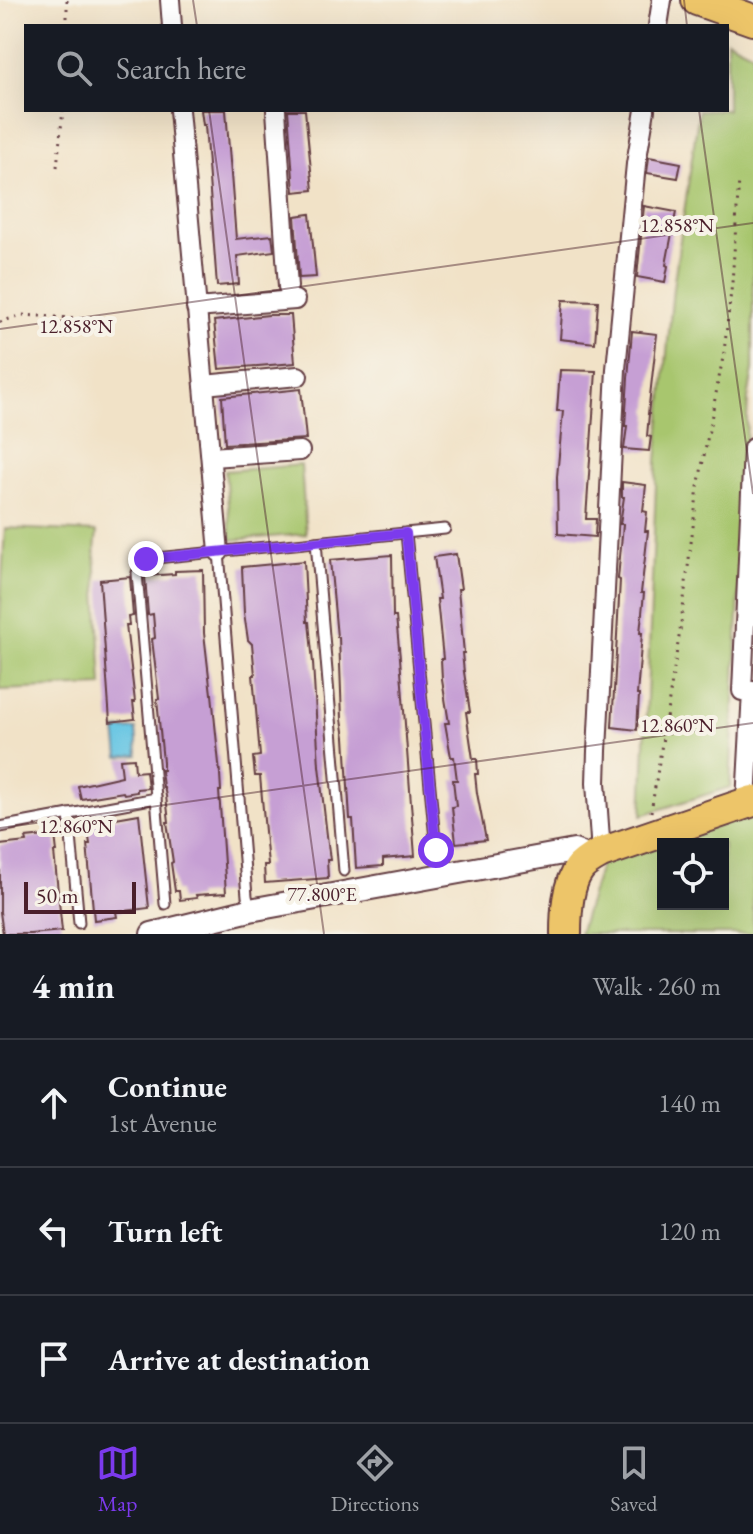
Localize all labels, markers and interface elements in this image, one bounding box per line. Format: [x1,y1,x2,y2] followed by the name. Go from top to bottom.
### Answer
[24,24,729,112] search box
[52,46,96,90] icon: search
[116,49,246,88] text: Search here
[640,212,714,238] text: 12.858°N
[39,313,113,339] text: 12.858°N
[128,541,164,577] route end
[640,712,714,738] text: 12.860°N
[39,813,113,839] text: 12.860°N
[418,832,454,868] route start
[657,838,729,910] map controls
[657,838,729,910] button: locate
[24,878,136,914] scale bar
[36,881,79,910] text: 50 m
[287,881,357,907] text: 77.800°E
[32,964,115,1008] text: 4 min
[593,969,721,1003] text: Walk · 260 m
[108,1067,227,1106] text: Continue
[32,1081,76,1125] icon: ahead
[658,1086,721,1120] text: 140 m
[108,1106,217,1140] text: 1st Avenue
[32,1209,76,1253] icon: left
[108,1212,222,1251] text: Turn left
[658,1214,721,1248] text: 120 m
[32,1337,76,1381] icon: arrive
[108,1340,370,1379] text: Arrive at destination
[96,1441,140,1518] tab: Map
[331,1441,419,1518] tab: Directions
[610,1441,657,1518] tab: Saved

